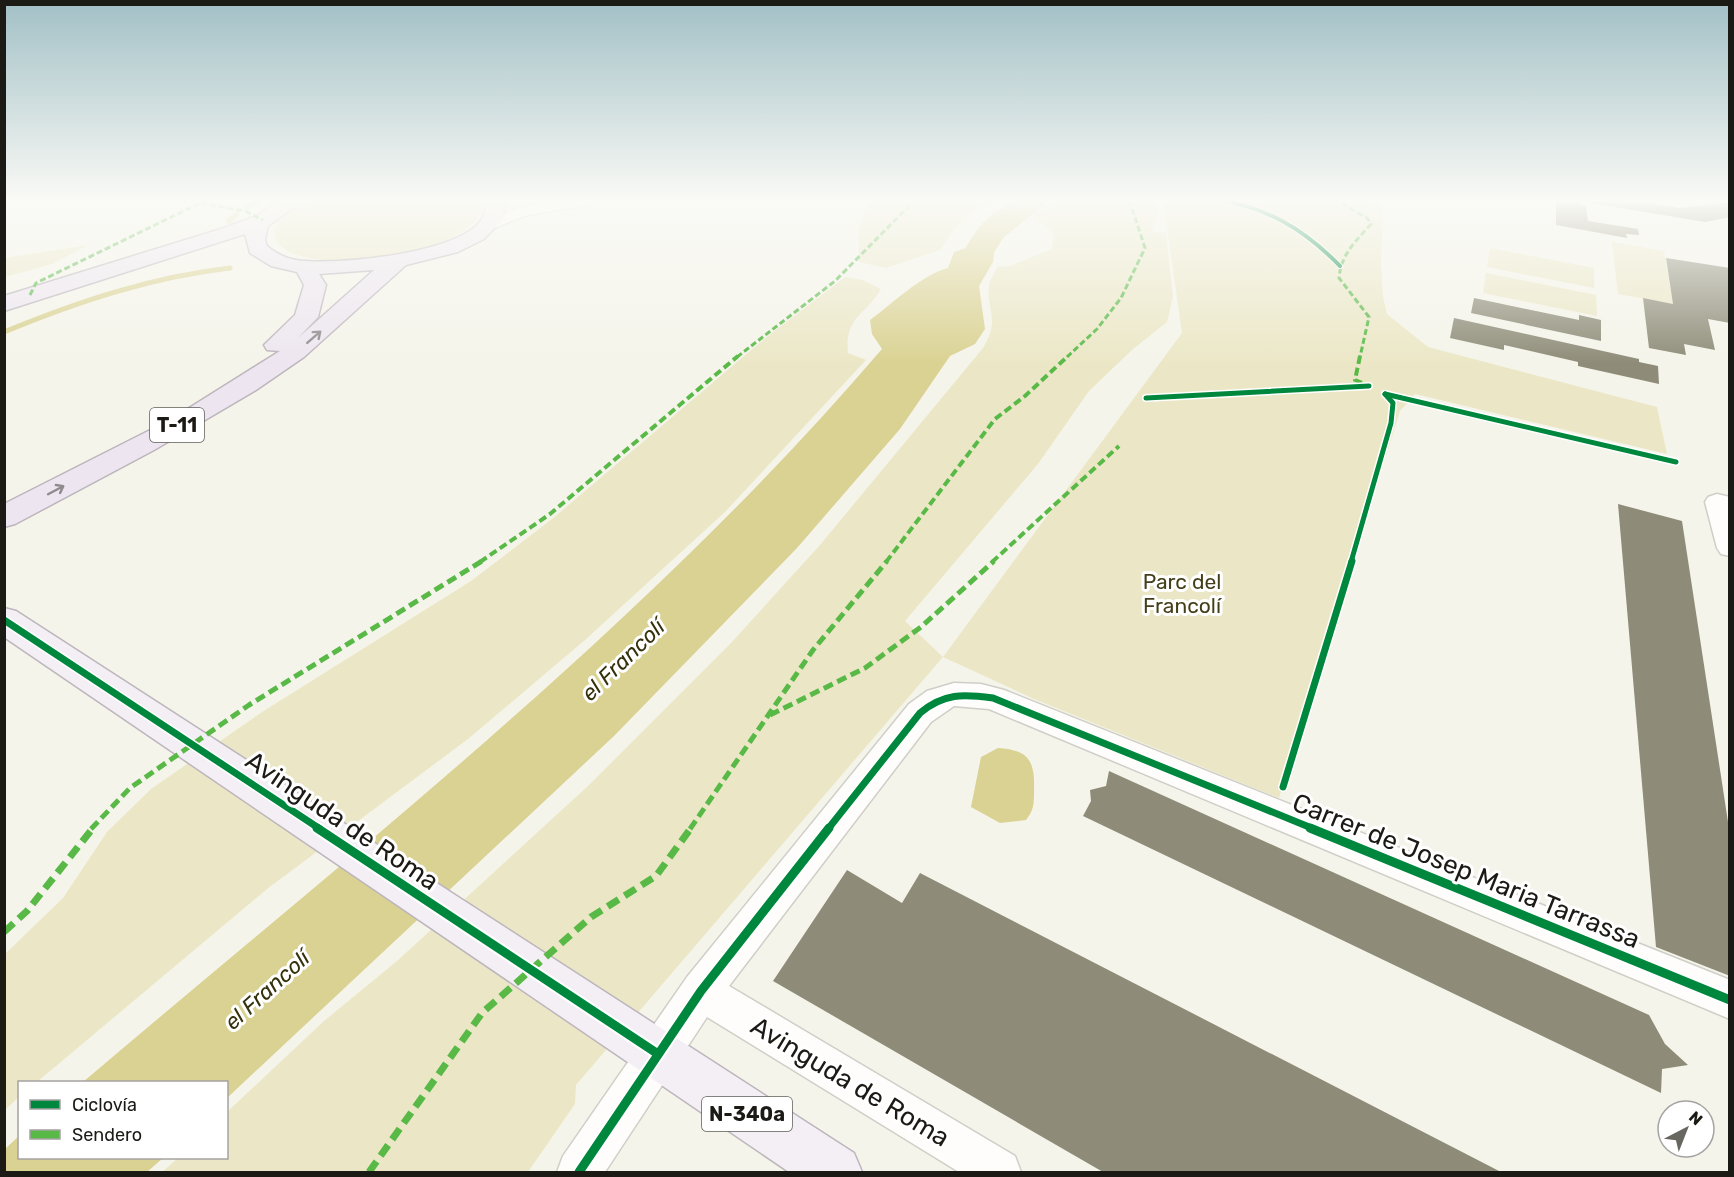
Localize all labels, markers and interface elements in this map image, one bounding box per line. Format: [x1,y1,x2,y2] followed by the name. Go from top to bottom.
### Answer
[306,330,321,344] one-way arrow
[150,408,204,442] road number: T-11
[47,484,65,495] one-way arrow
[1143,569,1222,618] park label: Parc del Francolí
[576,611,673,706] water label: el Francolí
[240,745,444,897] street label: Avinguda de Roma
[1288,787,1644,955] street label: Carrer de Josep Maria Tarrassa
[219,942,318,1035] water label: el Francolí
[745,1010,955,1154] street label: Avinguda de Roma
[18,1081,228,1159] legend
[72,1094,137,1116] text: Ciclovía
[702,1097,792,1131] road number: N-340a
[1656,1099,1716,1159] north arrow
[1685,1107,1706,1129] text: N
[72,1124,142,1146] text: Sendero

